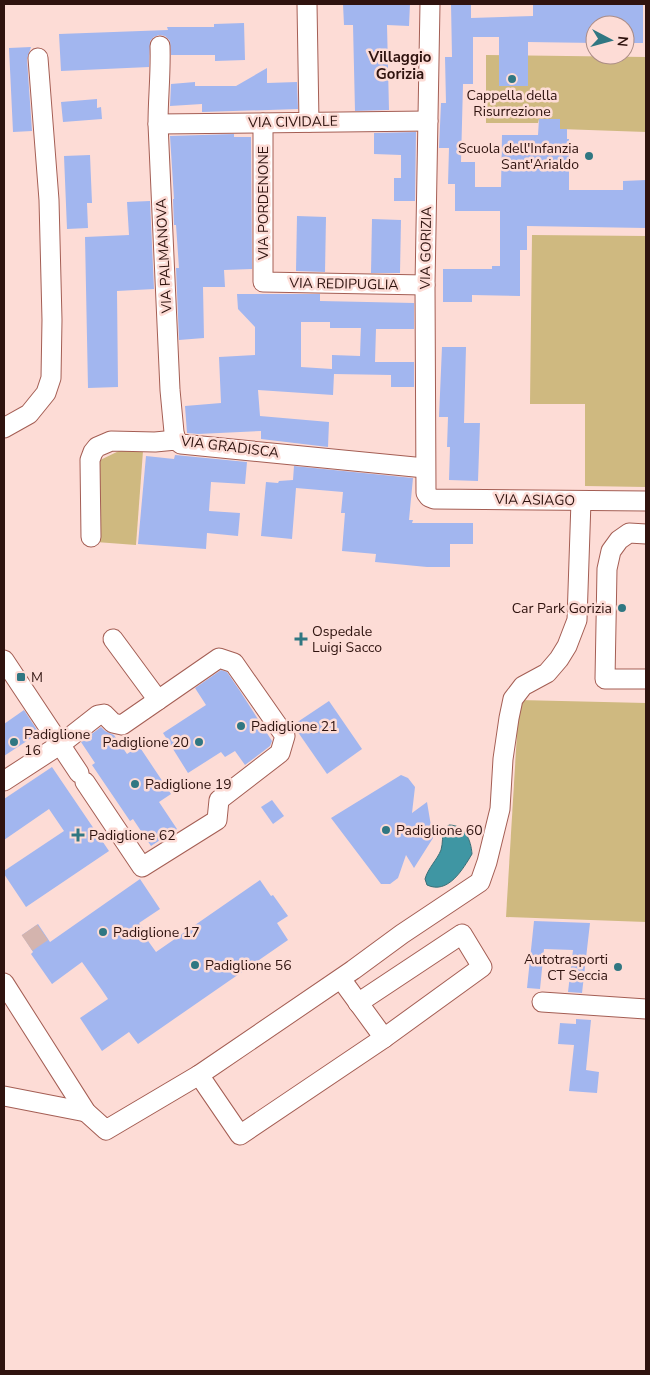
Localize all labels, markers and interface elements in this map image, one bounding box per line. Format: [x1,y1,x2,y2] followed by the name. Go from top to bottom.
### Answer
[585,15,635,65] north arrow
[612,35,632,48] text: N
[368,47,432,84] district label: Villaggio Gorizia
[506,73,518,85] marker: Cappella della Risurrezione
[466,86,558,121] place label: Cappella della Risurrezione
[247,112,338,132] street label: VIA CIVIDALE
[458,139,579,174] place label: Scuola dell'Infanzia Sant'Arialdo
[254,146,273,261] street label: VIA PORDENONE
[583,150,595,162] marker: Scuola dell'Infanzia Sant'Arialdo
[152,198,177,315] street label: VIA PALMANOVA
[416,206,436,291] street label: VIA GORIZIA
[288,274,399,294] street label: VIA REDIPUGLIA
[179,431,280,462] street label: VIA GRADISCA
[494,490,575,510] street label: VIA ASIAGO
[512,599,612,618] place label: Car Park Gorizia
[616,602,628,614] marker: Car Park Gorizia
[312,622,382,657] place label: Ospedale Luigi Sacco
[294,632,308,646] marker: Ospedale Luigi Sacco
[31,668,43,687] place label: M
[15,671,27,683] marker: M
[251,717,338,736] place label: Padiglione 21
[235,720,247,732] marker: Padiglione 21
[24,725,90,760] place label: Padiglione 16
[102,733,189,752] place label: Padiglione 20
[8,736,20,748] marker: Padiglione 16
[193,736,205,748] marker: Padiglione 20
[145,775,232,794] place label: Padiglione 19
[129,778,141,790] marker: Padiglione 19
[396,821,483,840] place label: Padiglione 60
[380,824,392,836] marker: Padiglione 60
[89,826,176,845] place label: Padiglione 62
[71,828,85,842] marker: Padiglione 62
[113,923,200,942] place label: Padiglione 17
[97,926,109,938] marker: Padiglione 17
[524,950,608,985] place label: Autotrasporti CT Seccia
[205,956,292,975] place label: Padiglione 56
[189,959,201,971] marker: Padiglione 56
[612,961,624,973] marker: Autotrasporti CT Seccia

